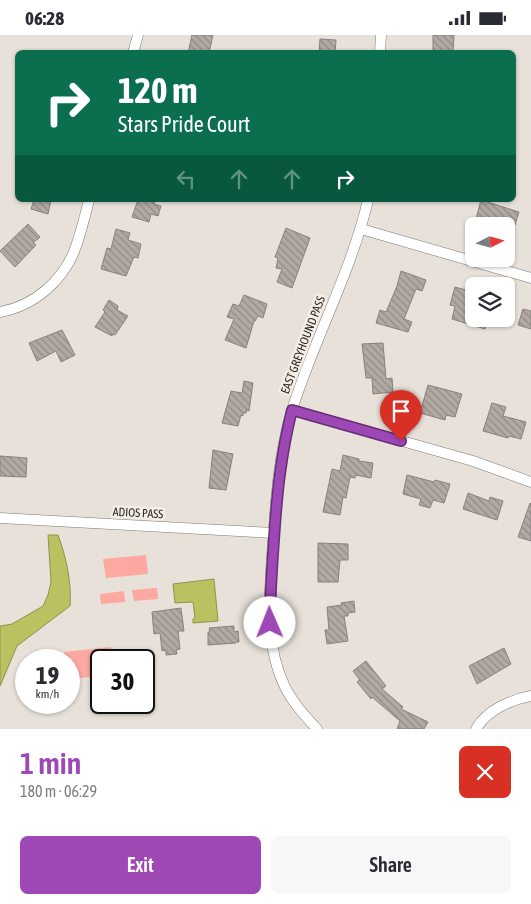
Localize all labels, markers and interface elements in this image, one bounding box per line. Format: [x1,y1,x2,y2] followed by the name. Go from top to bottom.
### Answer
[25,7,64,29] text: 06:28
[35,70,100,135] icon: right
[118,70,197,110] text: 120 m
[118,111,250,137] text: Stars Pride Court
[172,165,200,193] icon: left
[225,165,253,193] icon: ahead
[278,165,306,193] icon: ahead
[331,165,359,193] icon: right
[465,217,515,267] north arrow
[465,217,515,327] map controls
[465,277,515,327] button: layers
[278,294,328,396] street label: EAST GREYHOUND PASS
[380,390,422,441] pin
[387,397,415,425] icon: arrive
[112,505,164,521] street label: ADIOS PASS
[243,596,295,648] position arrow
[90,649,155,714] speed limit sign: 30
[36,661,59,689] text: 19
[36,687,59,701] text: km/h
[20,746,81,780] text: 1 min
[459,746,511,798] button: close
[20,782,97,800] text: 180 m · 06:29
[20,836,261,894] button: Exit
[271,836,511,894] button: Share

